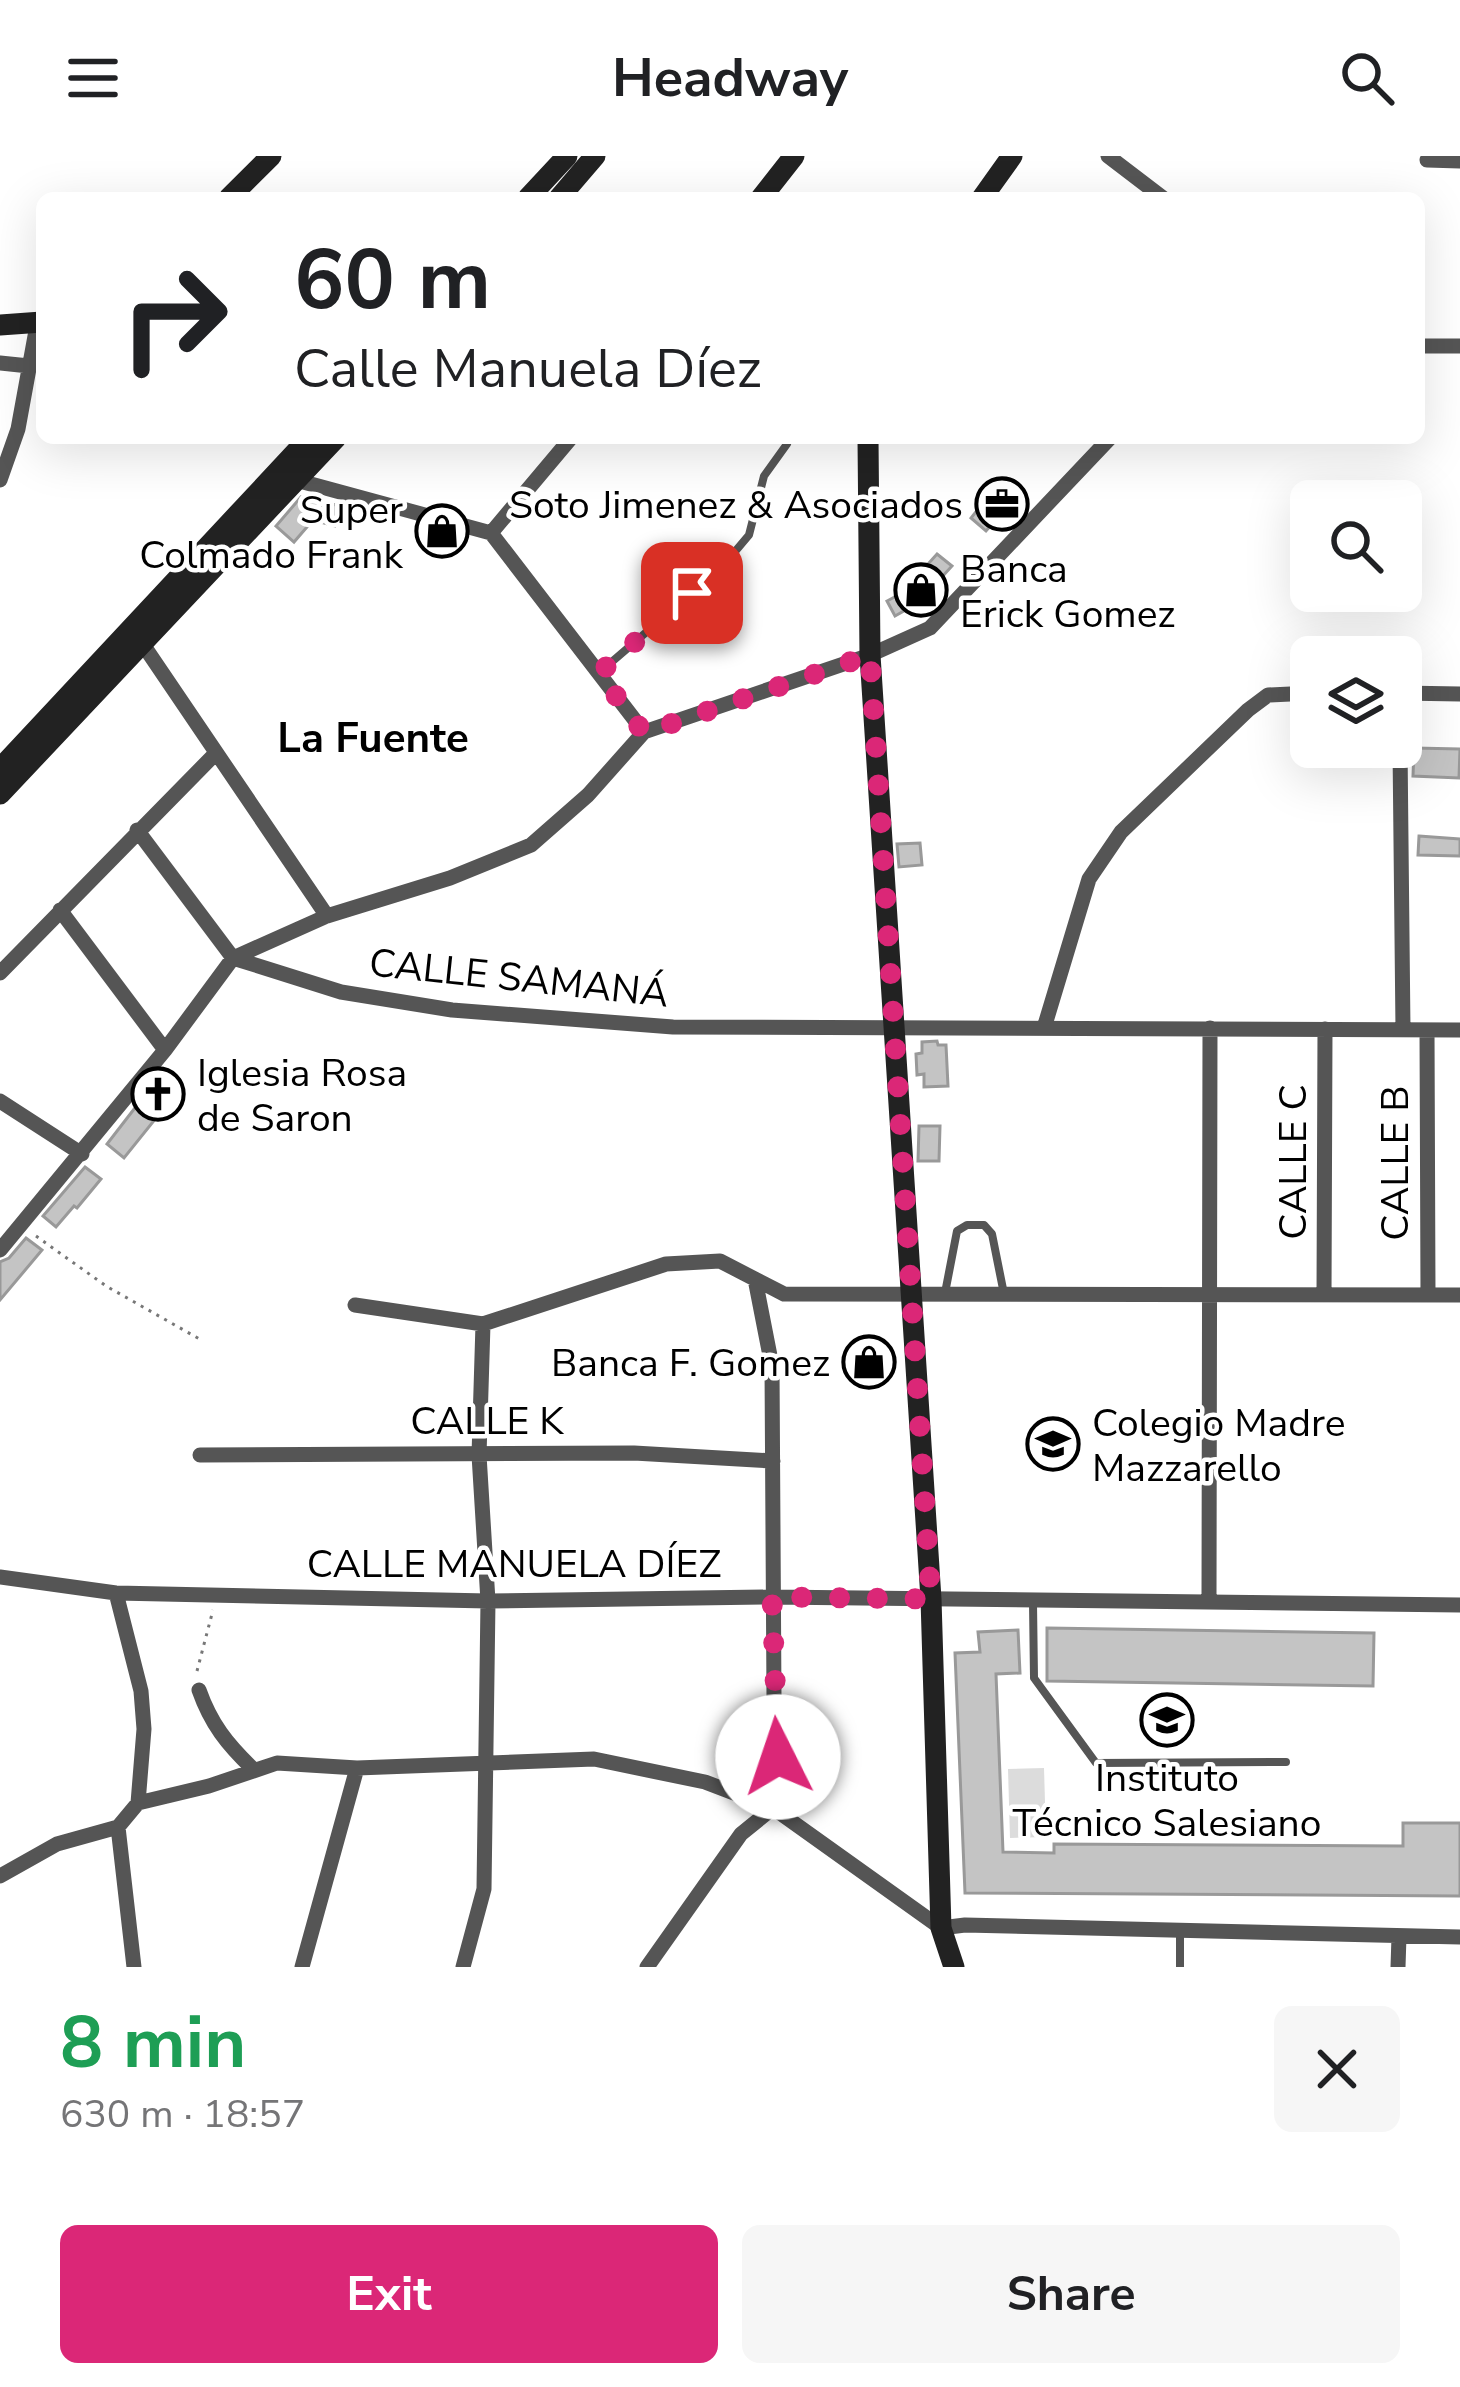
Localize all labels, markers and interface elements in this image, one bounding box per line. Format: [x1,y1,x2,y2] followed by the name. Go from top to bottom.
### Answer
[612,41,848,115] text: Headway
[60,45,126,111] icon: menu
[1334,45,1400,111] icon: search
[294,223,491,338] text: 60 m
[96,240,252,396] icon: right
[294,332,762,406] text: Calle Manuela Díez
[974,476,1030,532] office icon: Soto Jimenez & Asociados
[509,479,963,532] place label: Soto Jimenez & Asociados
[1290,480,1422,768] map controls
[1290,480,1422,612] button: search
[139,484,403,582] place label: Super Colmado Frank
[414,503,470,559] shop icon: Super Colmado Frank
[641,542,743,644] pin
[960,543,1175,641] place label: Banca Erick Gomez
[659,560,725,626] icon: arrive
[893,562,949,618] shop icon: Banca Erick Gomez
[1290,636,1422,768] button: layers
[277,710,469,767] district label: La Fuente
[367,936,671,1021] street label: CALLE SAMANÁ
[197,1047,407,1145] place label: Iglesia Rosa de Saron
[130,1066,186,1122] church icon: Iglesia Rosa de Saron
[1267,1084,1320,1240] street label: CALLE C
[1369,1085,1422,1241] street label: CALLE B
[841,1334,897,1390] shop icon: Banca F. Gomez
[551,1337,830,1390] place label: Banca F. Gomez
[410,1395,564,1448] street label: CALLE K
[1092,1397,1345,1495] place label: Colegio Madre Mazzarello
[1025,1416,1081,1472] school or university icon: Colegio Madre Mazzarello
[307,1538,721,1591] street label: CALLE MANUELA DÍEZ
[1139,1692,1195,1748] school or university icon: Instituto Técnico Salesiano
[715,1694,841,1820] position arrow
[1013,1752,1321,1850] place label: Instituto Técnico Salesiano
[60,1994,246,2092] text: 8 min
[1274,2006,1400,2132] button: close
[60,2088,305,2141] text: 630 m · 18:57
[60,2225,718,2363] button: Exit
[742,2225,1400,2363] button: Share

